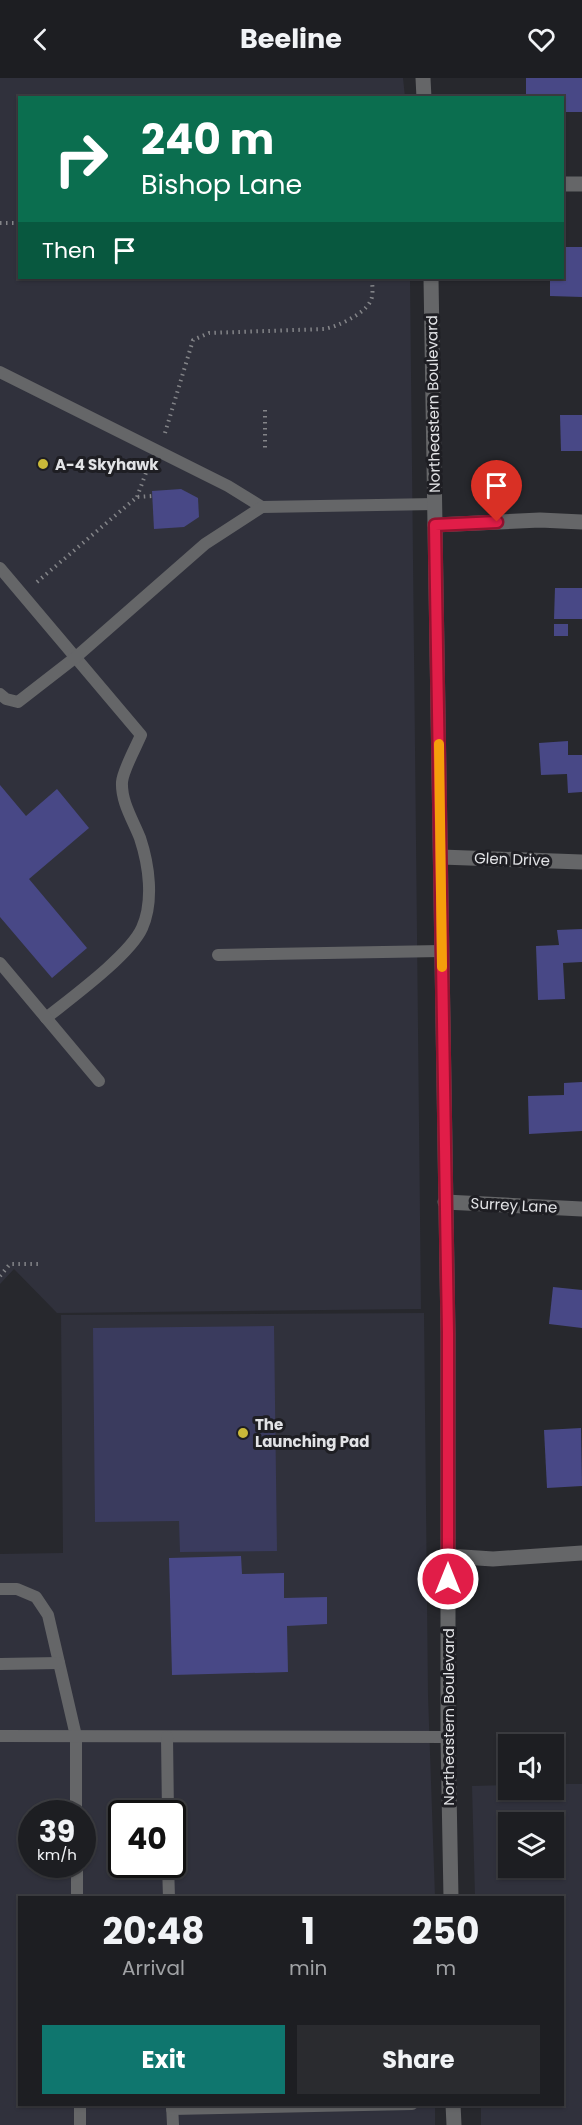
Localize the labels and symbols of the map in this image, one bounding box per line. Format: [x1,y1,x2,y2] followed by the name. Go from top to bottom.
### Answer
[421,315,445,493] street label: Northeastern Boulevard
[55,454,159,475] place label: A-4 Skyhawk
[36,457,50,471] marker: A-4 Skyhawk
[471,460,522,522] pin
[474,847,550,871] street label: Glen Drive
[470,1192,558,1218] street label: Surrey Lane
[255,1414,369,1452] place label: The Launching Pad
[236,1426,250,1440] marker: The Launching Pad
[416,1547,480,1611] position arrow
[438,1628,459,1806] street label: Northeastern Boulevard
[108,1800,186,1878] speed limit sign: 40

